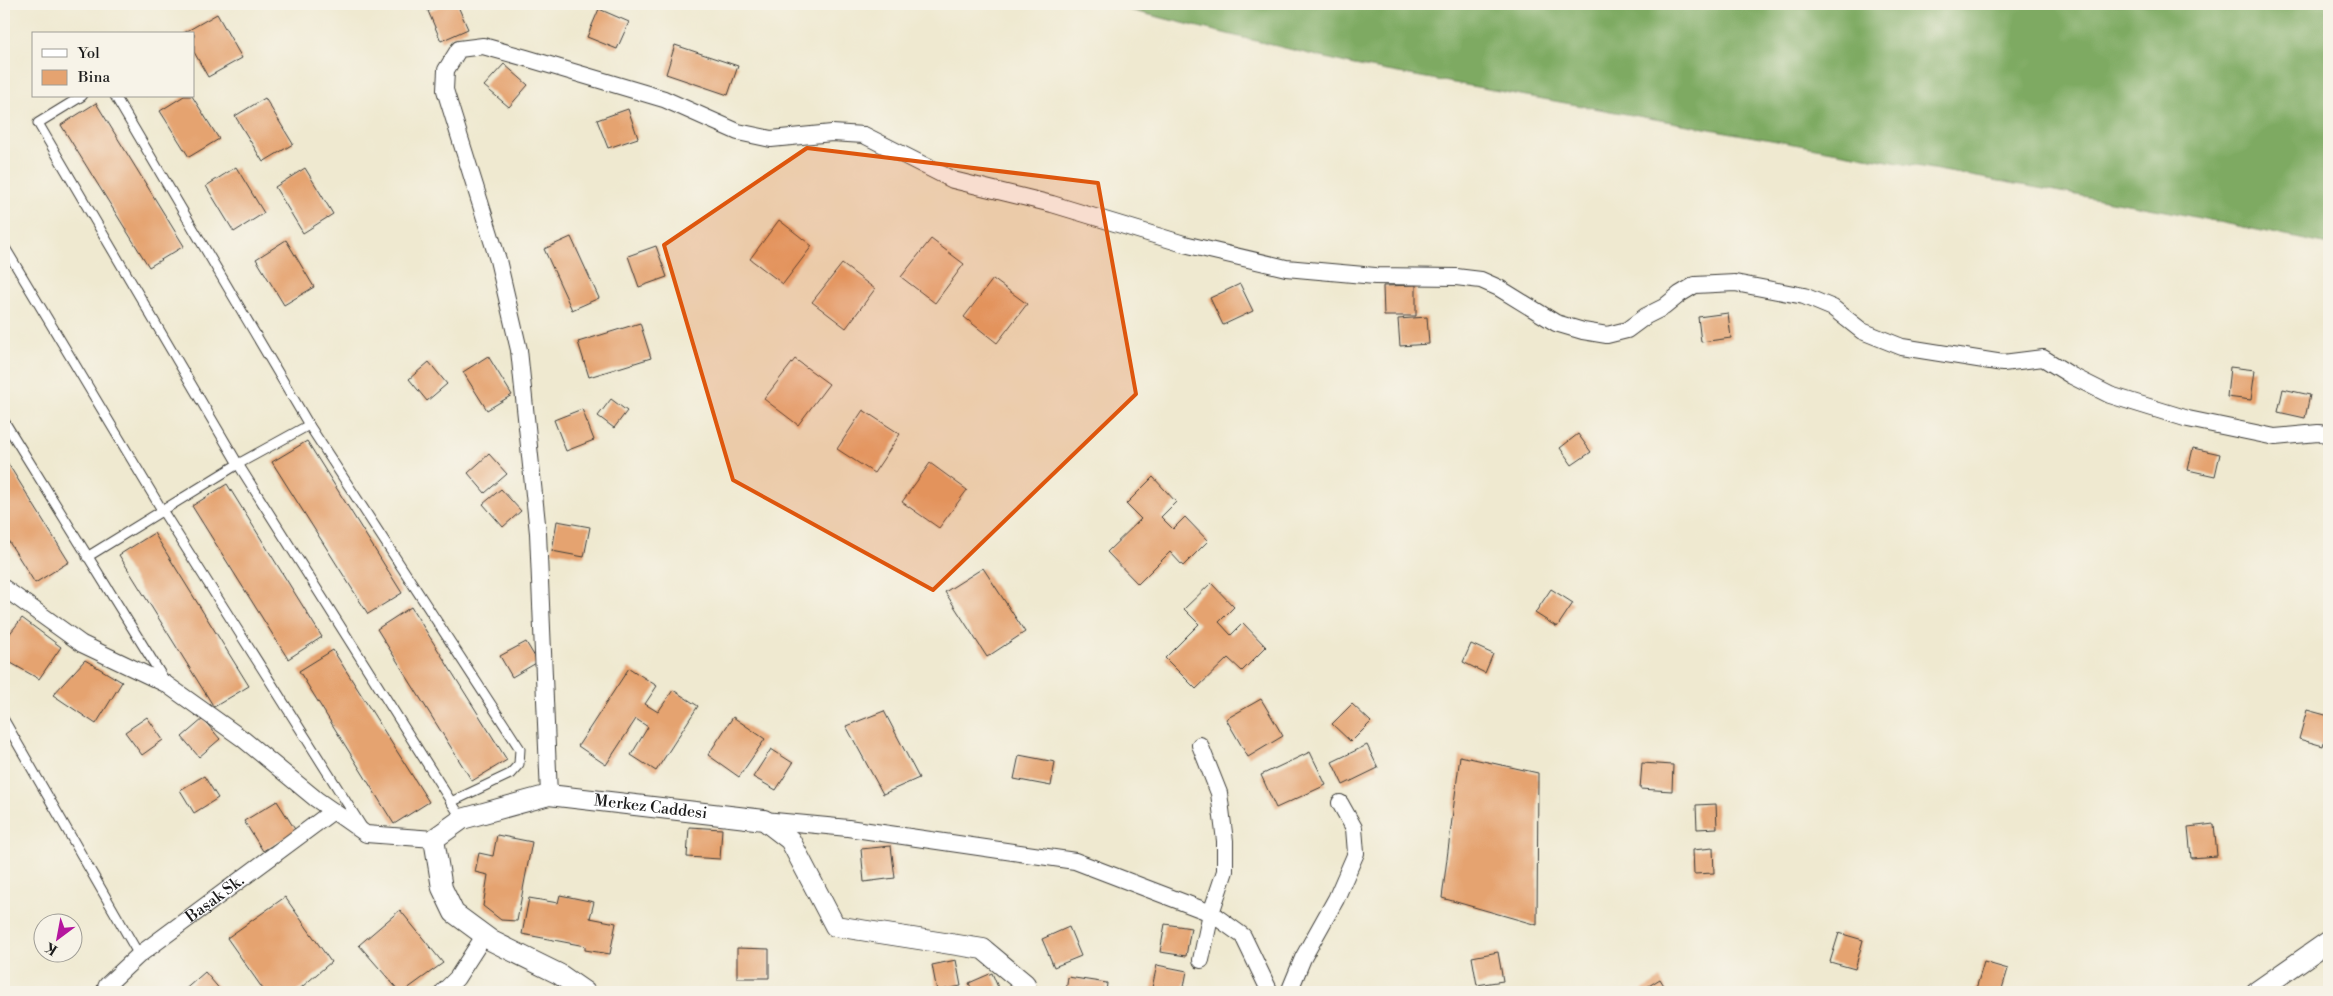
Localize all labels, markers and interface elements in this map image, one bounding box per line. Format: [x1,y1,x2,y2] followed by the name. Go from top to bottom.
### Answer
[32,32,195,98] legend
[77,44,100,63] text: Yol
[77,68,110,87] text: Bina
[593,790,709,823] street label: Merkez Caddesi
[181,870,248,928] street label: Başak Sk.
[32,914,82,964] north arrow
[42,937,61,959] text: K

